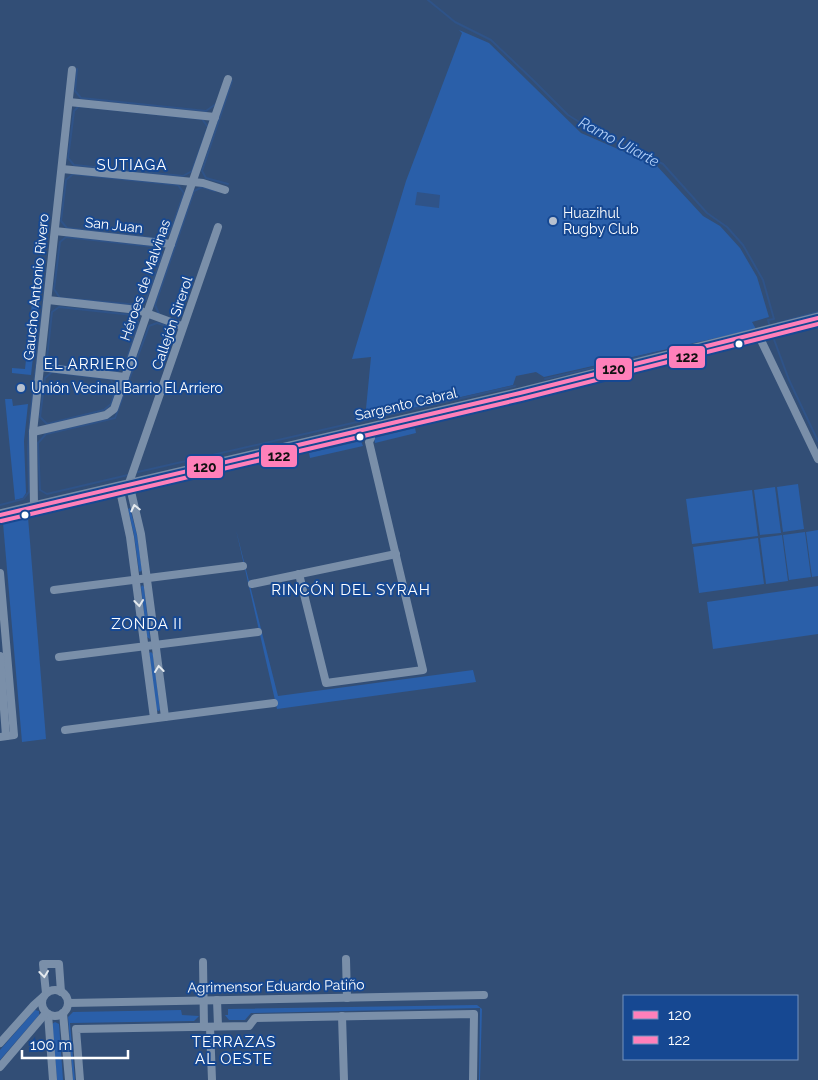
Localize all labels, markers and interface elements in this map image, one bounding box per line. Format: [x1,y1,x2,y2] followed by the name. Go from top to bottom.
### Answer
[576,113,662,171] water label: Ramo Uliarte
[97,156,167,174] district label: SUTIAGA
[563,205,639,237] place label: Huazihul Rugby Club
[20,213,52,361] street label: Gaucho Antonio Rivero
[84,214,144,236] street label: San Juan
[547,215,559,227] marker: Huazihul Rugby Club
[117,217,173,343] street label: Héroes de Malvinas
[149,274,196,372] street label: Callejón Sirerol
[734,339,744,349] unlabelled marker
[668,345,706,369] line badge: 122
[676,349,698,365] text: 122
[44,355,138,373] district label: EL ARRIERO
[595,357,633,381] line badge: 120
[602,361,626,377] text: 120
[31,380,223,396] place label: Unión Vecinal Barrio El Arriero
[15,382,27,394] marker: Unión Vecinal Barrio El Arriero
[353,384,459,424] street label: Sargento Cabral
[355,432,365,442] unlabelled marker
[260,444,298,468] line badge: 122
[268,448,290,464] text: 122
[186,455,224,479] line badge: 120
[193,459,217,475] text: 120
[130,503,141,512] one-way arrow
[20,510,30,520] unlabelled marker
[271,581,431,599] district label: RINCÓN DEL SYRAH
[133,599,144,607] one-way arrow
[111,615,183,633] district label: ZONDA II
[154,664,165,672] one-way arrow
[38,971,49,979] one-way arrow
[187,976,365,996] street label: Agrimensor Eduardo Patiño
[623,995,798,1060] legend
[668,1006,691,1024] text: 120
[22,1028,129,1060] scale bar
[668,1031,690,1049] text: 122
[192,1033,276,1068] district label: TERRAZAS AL OESTE
[30,1036,72,1054] text: 100 m

